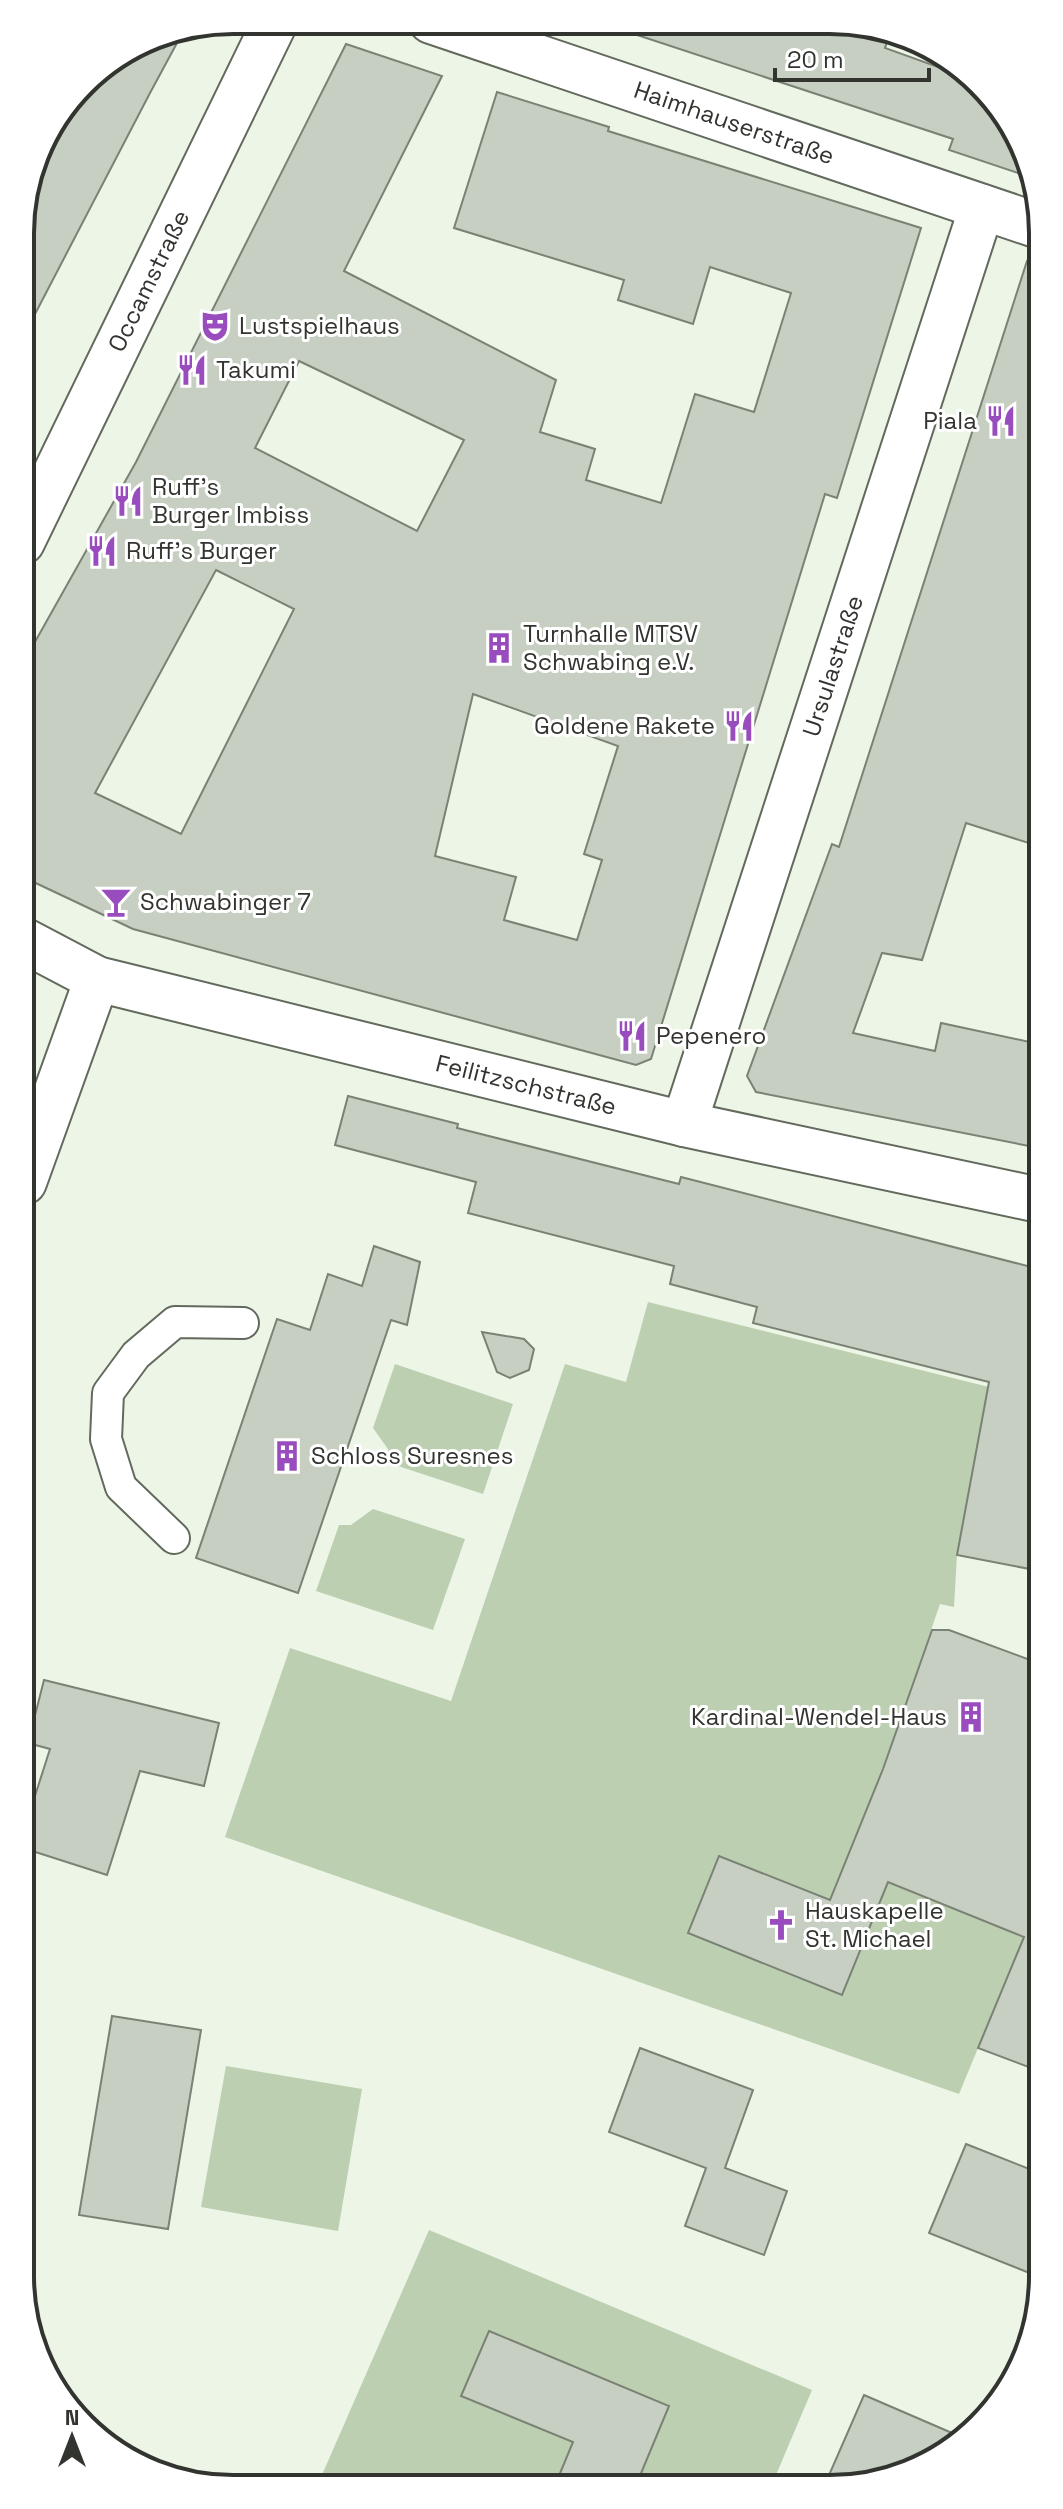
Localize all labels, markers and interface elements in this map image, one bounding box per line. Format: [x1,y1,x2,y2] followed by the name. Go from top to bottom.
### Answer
[775,32,929,82] scale bar
[787,44,844,75] text: 20 m
[630,74,838,171] street label: Haimhauserstraße
[101,205,196,357] street label: Occamstraße
[198,309,232,343] theatre icon: Lustspielhaus
[239,310,400,341] place label: Lustspielhaus
[175,353,209,387] restaurant icon: Takumi
[216,354,296,385] place label: Takumi
[984,404,1018,438] restaurant icon: Piala
[923,405,977,436] place label: Piala
[152,471,309,530] place label: Ruff's Burger Imbiss
[111,484,145,518] restaurant icon: Ruff's Burger Imbiss
[85,534,119,568] restaurant icon: Ruff's Burger
[126,535,277,566] place label: Ruff's Burger
[795,591,870,740] street label: Ursulastraße
[523,618,698,677] place label: Turnhalle MTSV Schwabing e.V.
[482,631,516,665] building icon: Turnhalle MTSV Schwabing e.V.
[722,709,756,743] restaurant icon: Goldene Rakete
[534,710,715,741] place label: Goldene Rakete
[99,885,133,919] bar icon: Schwabinger 7
[140,886,311,917] place label: Schwabinger 7
[615,1019,649,1053] restaurant icon: Pepenero
[656,1020,766,1051] place label: Pepenero
[433,1047,620,1122] street label: Feilitzschstraße
[270,1439,304,1473] building icon: Schloss Suresnes
[311,1440,513,1471] place label: Schloss Suresnes
[954,1700,988,1734] building icon: Kardinal-Wendel-Haus
[691,1701,947,1732] place label: Kardinal-Wendel-Haus
[805,1895,944,1954] place label: Hauskapelle St. Michael
[764,1908,798,1942] church icon: Hauskapelle St. Michael
[32,2397,112,2477] north arrow
[65,2403,79,2431] text: N

